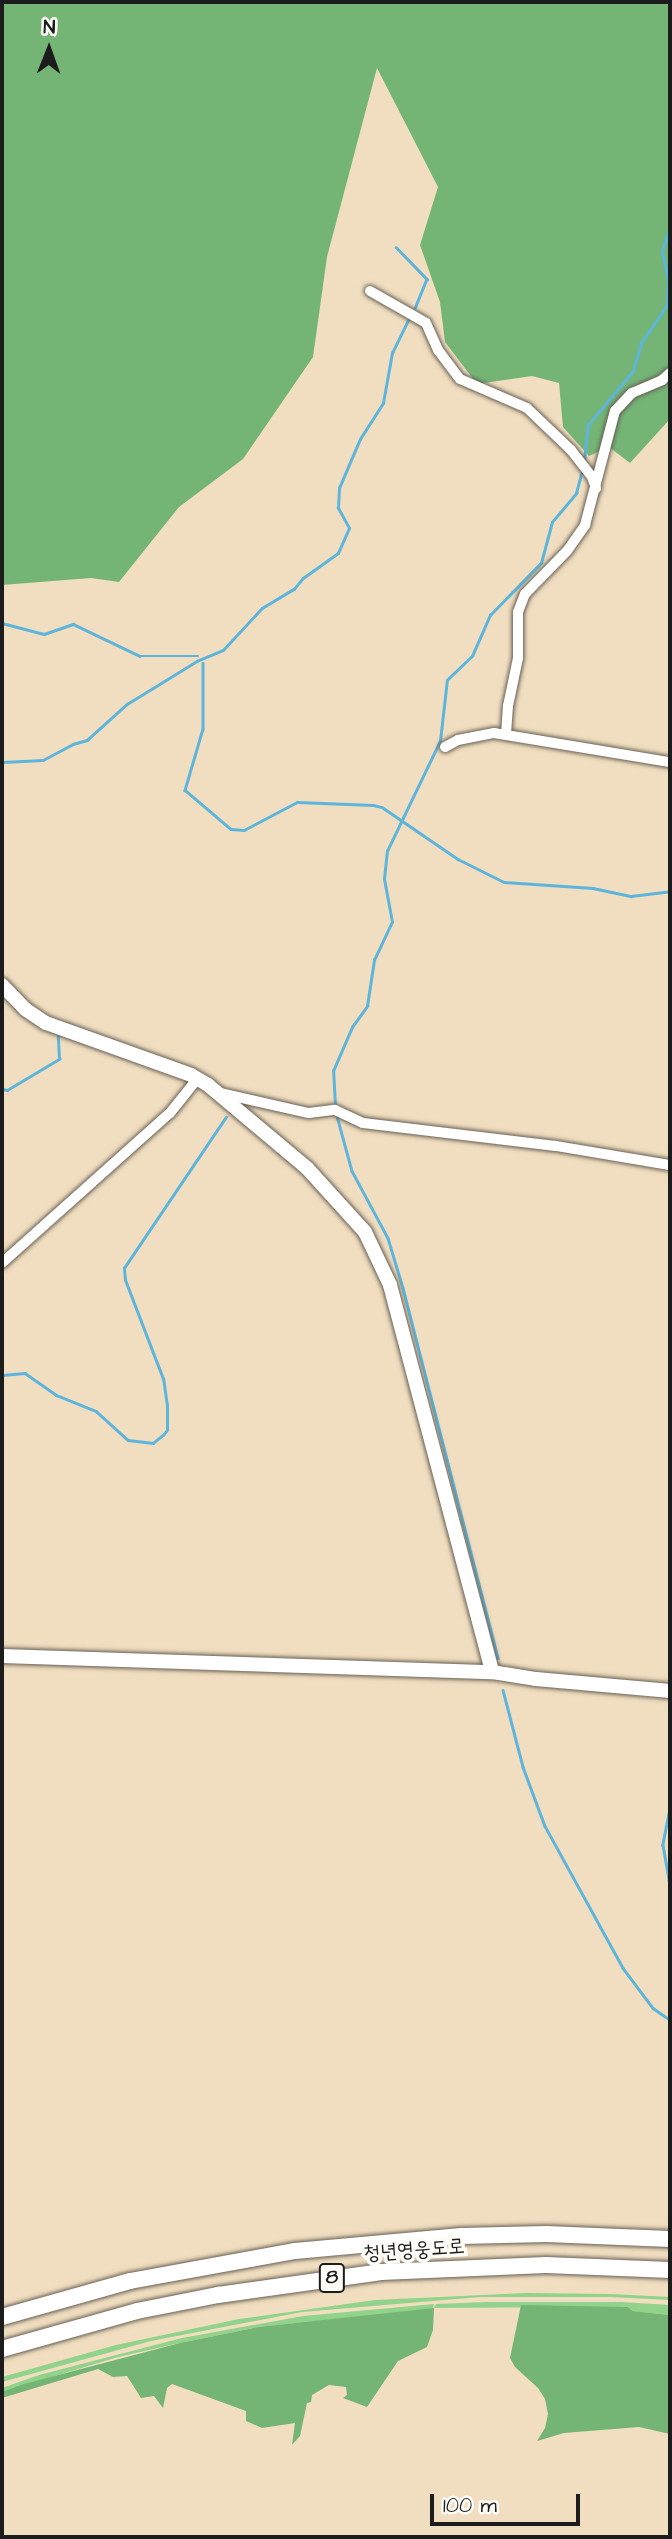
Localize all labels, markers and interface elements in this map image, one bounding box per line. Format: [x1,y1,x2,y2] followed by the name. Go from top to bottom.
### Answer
[14,14,84,84] north arrow
[43,14,56,41] text: N
[363,2234,465,2266] street label: 청년영웅도로
[318,2262,346,2294] road number: 8
[434,2480,584,2524] scale bar
[443,2491,497,2520] text: 100 m

